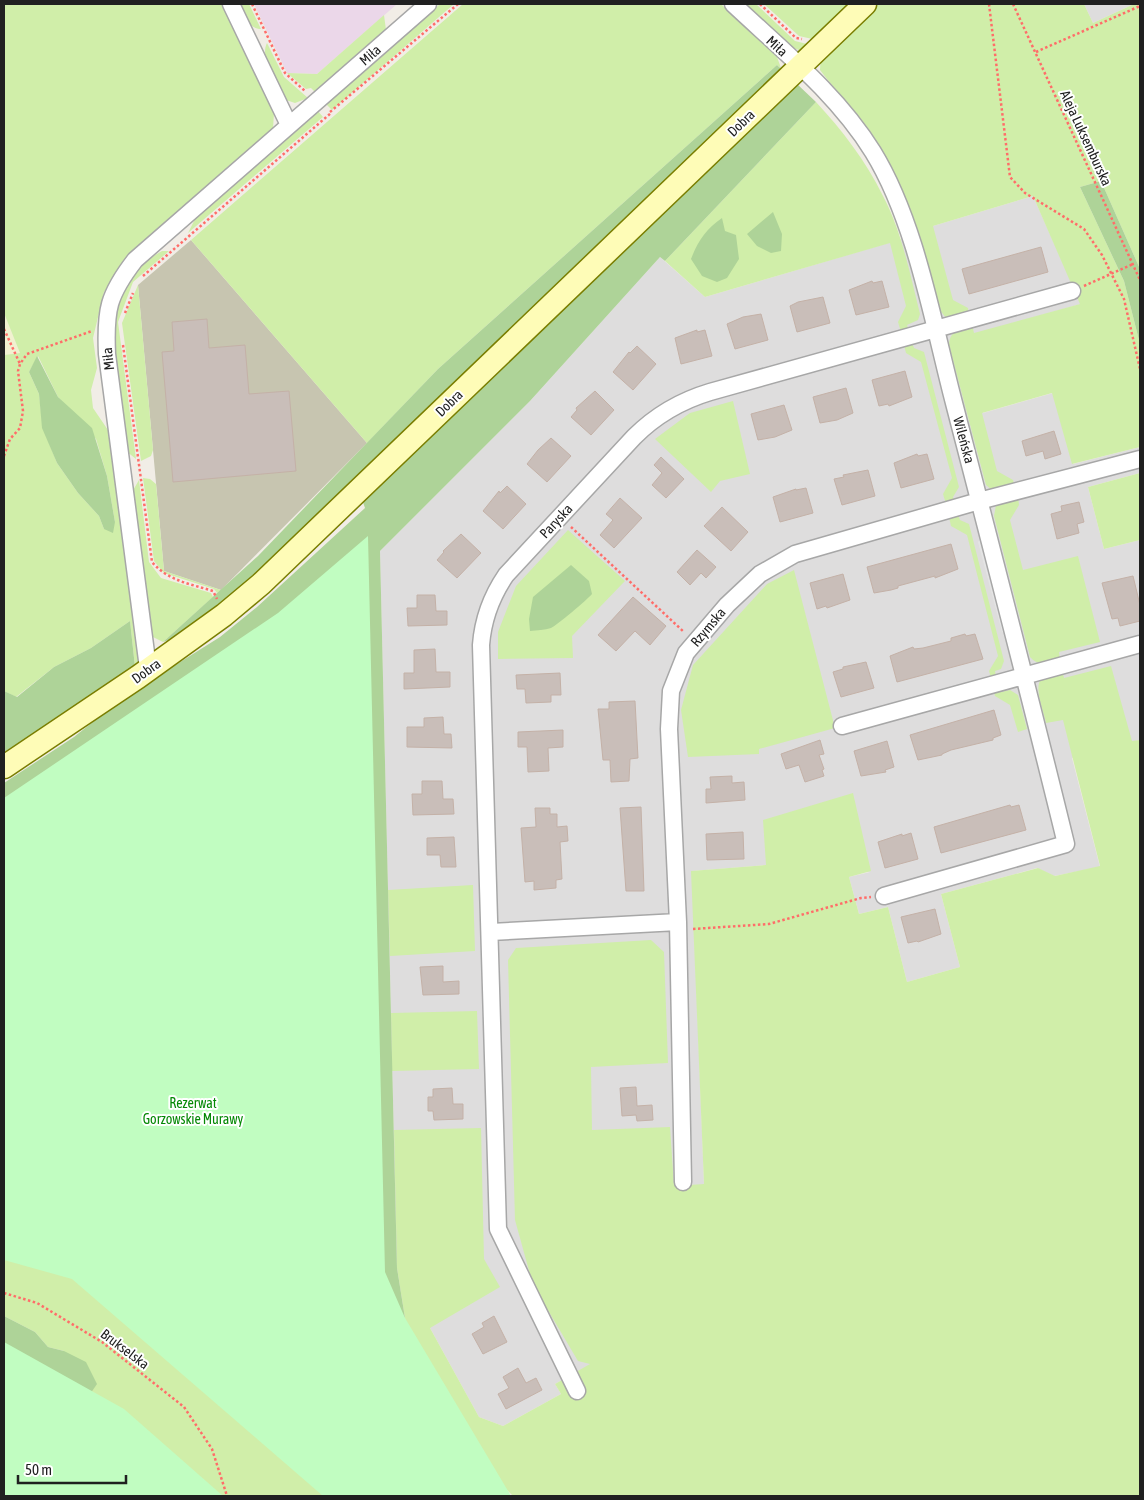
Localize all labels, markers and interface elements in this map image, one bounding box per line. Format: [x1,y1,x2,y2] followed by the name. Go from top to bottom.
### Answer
[763,32,791,60] street label: Miła
[356,41,384,69] street label: Miła
[1057,88,1115,188] street label: Aleja Luksemburska
[724,106,758,140] street label: Dobra
[99,347,117,371] street label: Miła
[432,386,466,420] street label: Dobra
[950,415,978,465] street label: Wileńska
[536,501,576,541] street label: Paryska
[687,604,729,650] street label: Rzymska
[129,655,163,687] street label: Dobra
[143,1095,244,1127] park label: Rezerwat Gorzowskie Murawy
[98,1326,152,1372] street label: Brukselska
[18,1452,125,1484] scale bar
[25,1461,52,1478] text: 50 m

